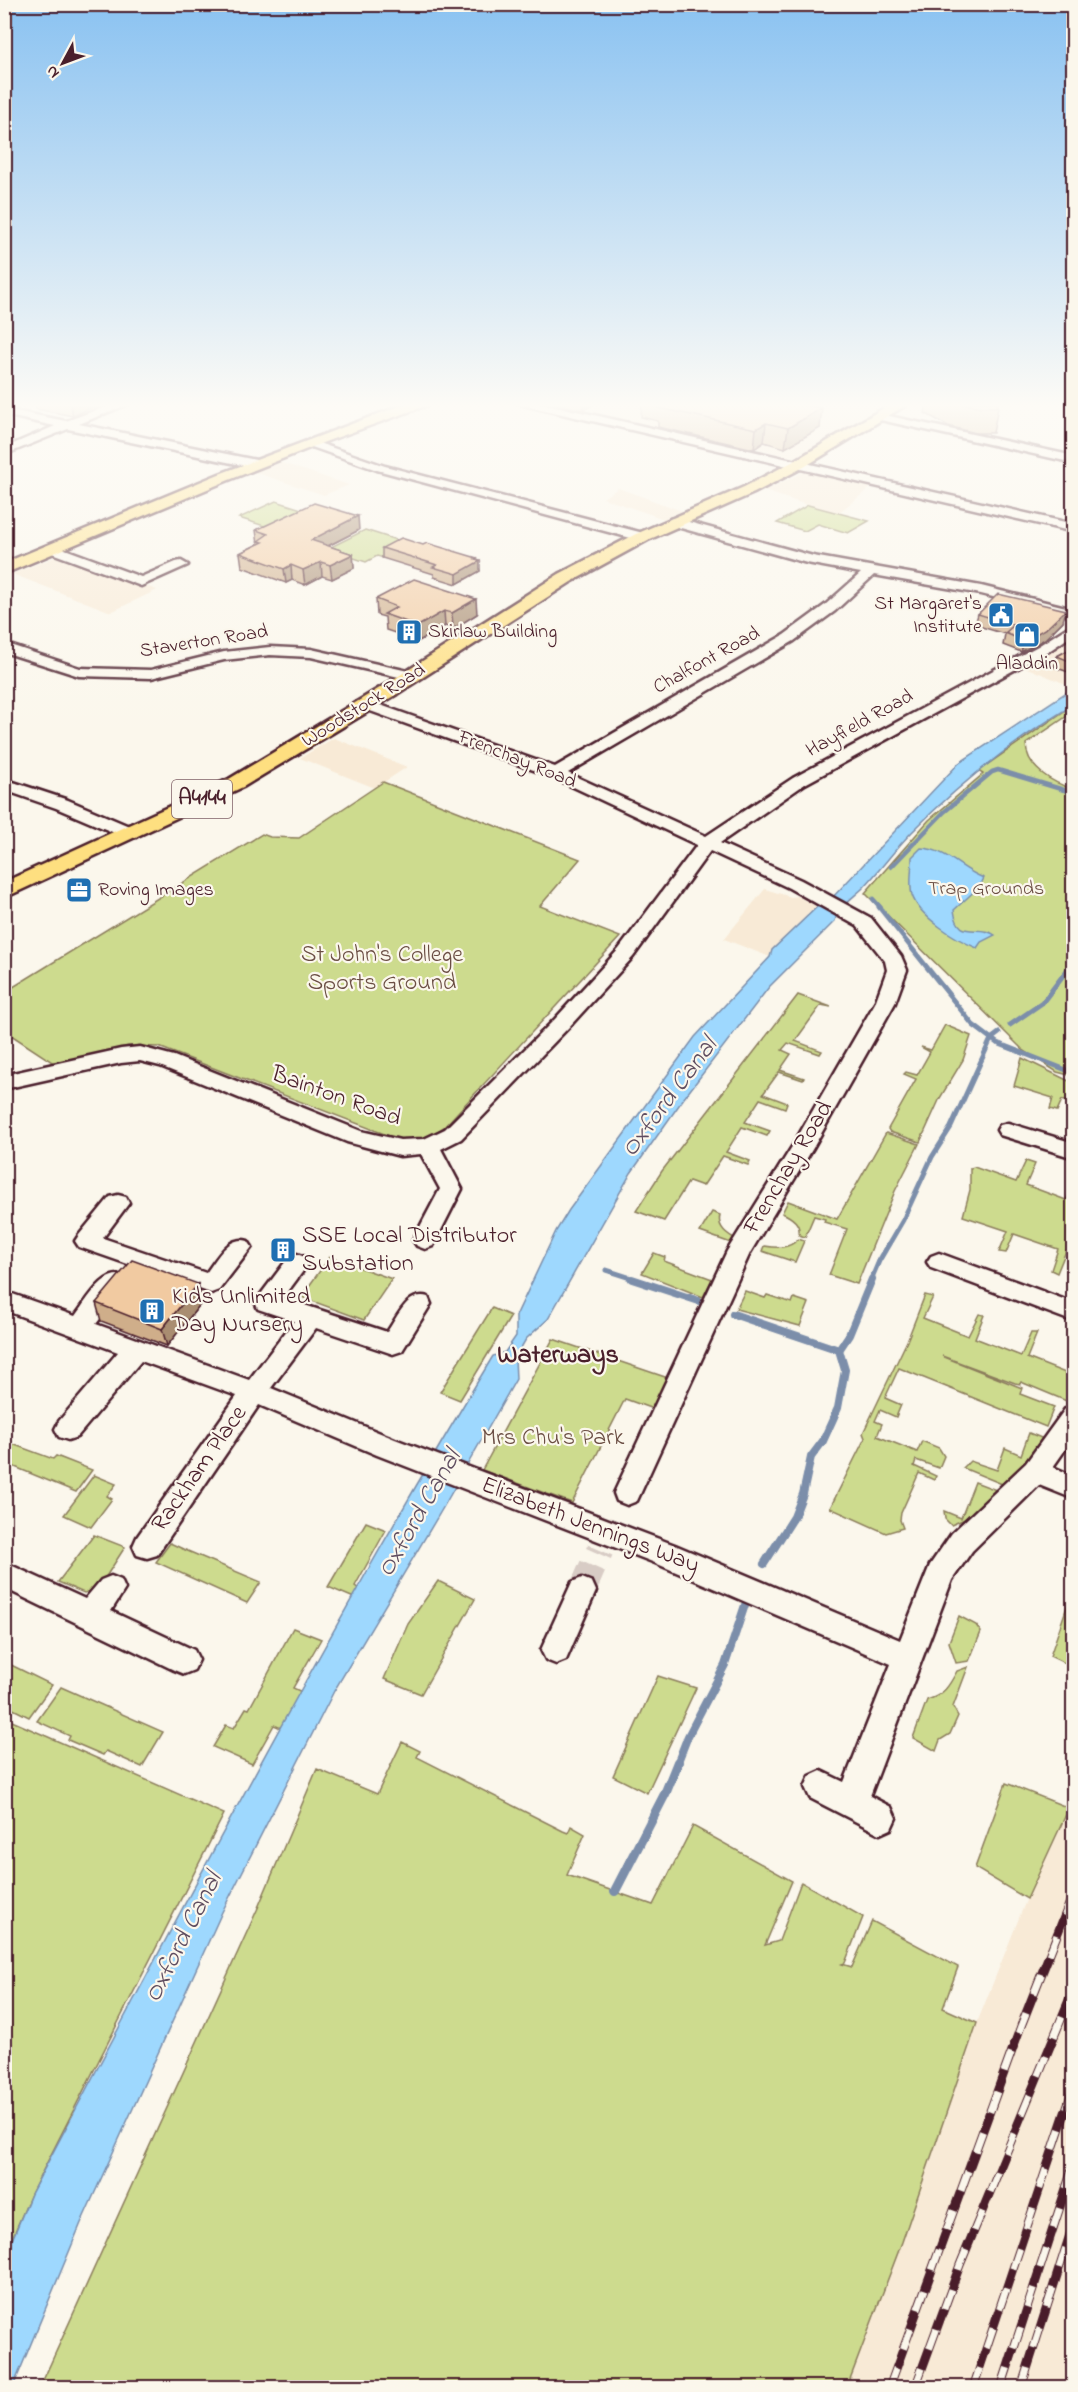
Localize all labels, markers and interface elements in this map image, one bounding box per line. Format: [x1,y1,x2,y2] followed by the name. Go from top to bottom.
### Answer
[33,33,93,93] north arrow
[40,59,66,83] text: N
[874,590,982,642] place label: St Margaret's Institute
[986,600,1016,630] public building icon: St Margaret's Institute
[394,617,424,647] building icon: Skirlaw Building
[138,618,270,666] street label: Staverton Road
[428,618,557,648] place label: Skirlaw Building
[648,620,766,702] street label: Chalfont Road
[1012,620,1042,650] shop icon: Aladdin
[996,650,1058,679] place label: Aladdin
[297,656,431,756] street label: Woodstock Road
[801,683,919,765] street label: Hayfield Road
[453,723,580,797] street label: Frenchay Road
[172,780,232,818] road number: A4144
[64,875,94,905] office icon: Roving Images
[928,875,1044,904] park label: Trap Grounds
[98,876,214,906] place label: Roving Images
[301,938,463,1001] park label: St John's College Sports Ground
[612,1028,729,1166] water label: Oxford Canal
[265,1057,406,1137] street label: Bainton Road
[735,1094,844,1243] street label: Frenchay Road
[302,1219,517,1282] place label: SSE Local Distributor Substation
[268,1235,298,1265] building icon: SSE Local Distributor Substation
[171,1280,311,1344] place label: Kids Unlimited Day Nursery
[137,1296,167,1326] building icon: Kids Unlimited Day Nursery
[497,1337,619,1375] district label: Waterways
[143,1398,257,1539] street label: Rackham Place
[482,1421,625,1456] park label: Mrs Chu's Park
[368,1441,473,1585] water label: Oxford Canal
[476,1468,704,1585] street label: Elizabeth Jennings Way
[135,1864,234,2010] water label: Oxford Canal

